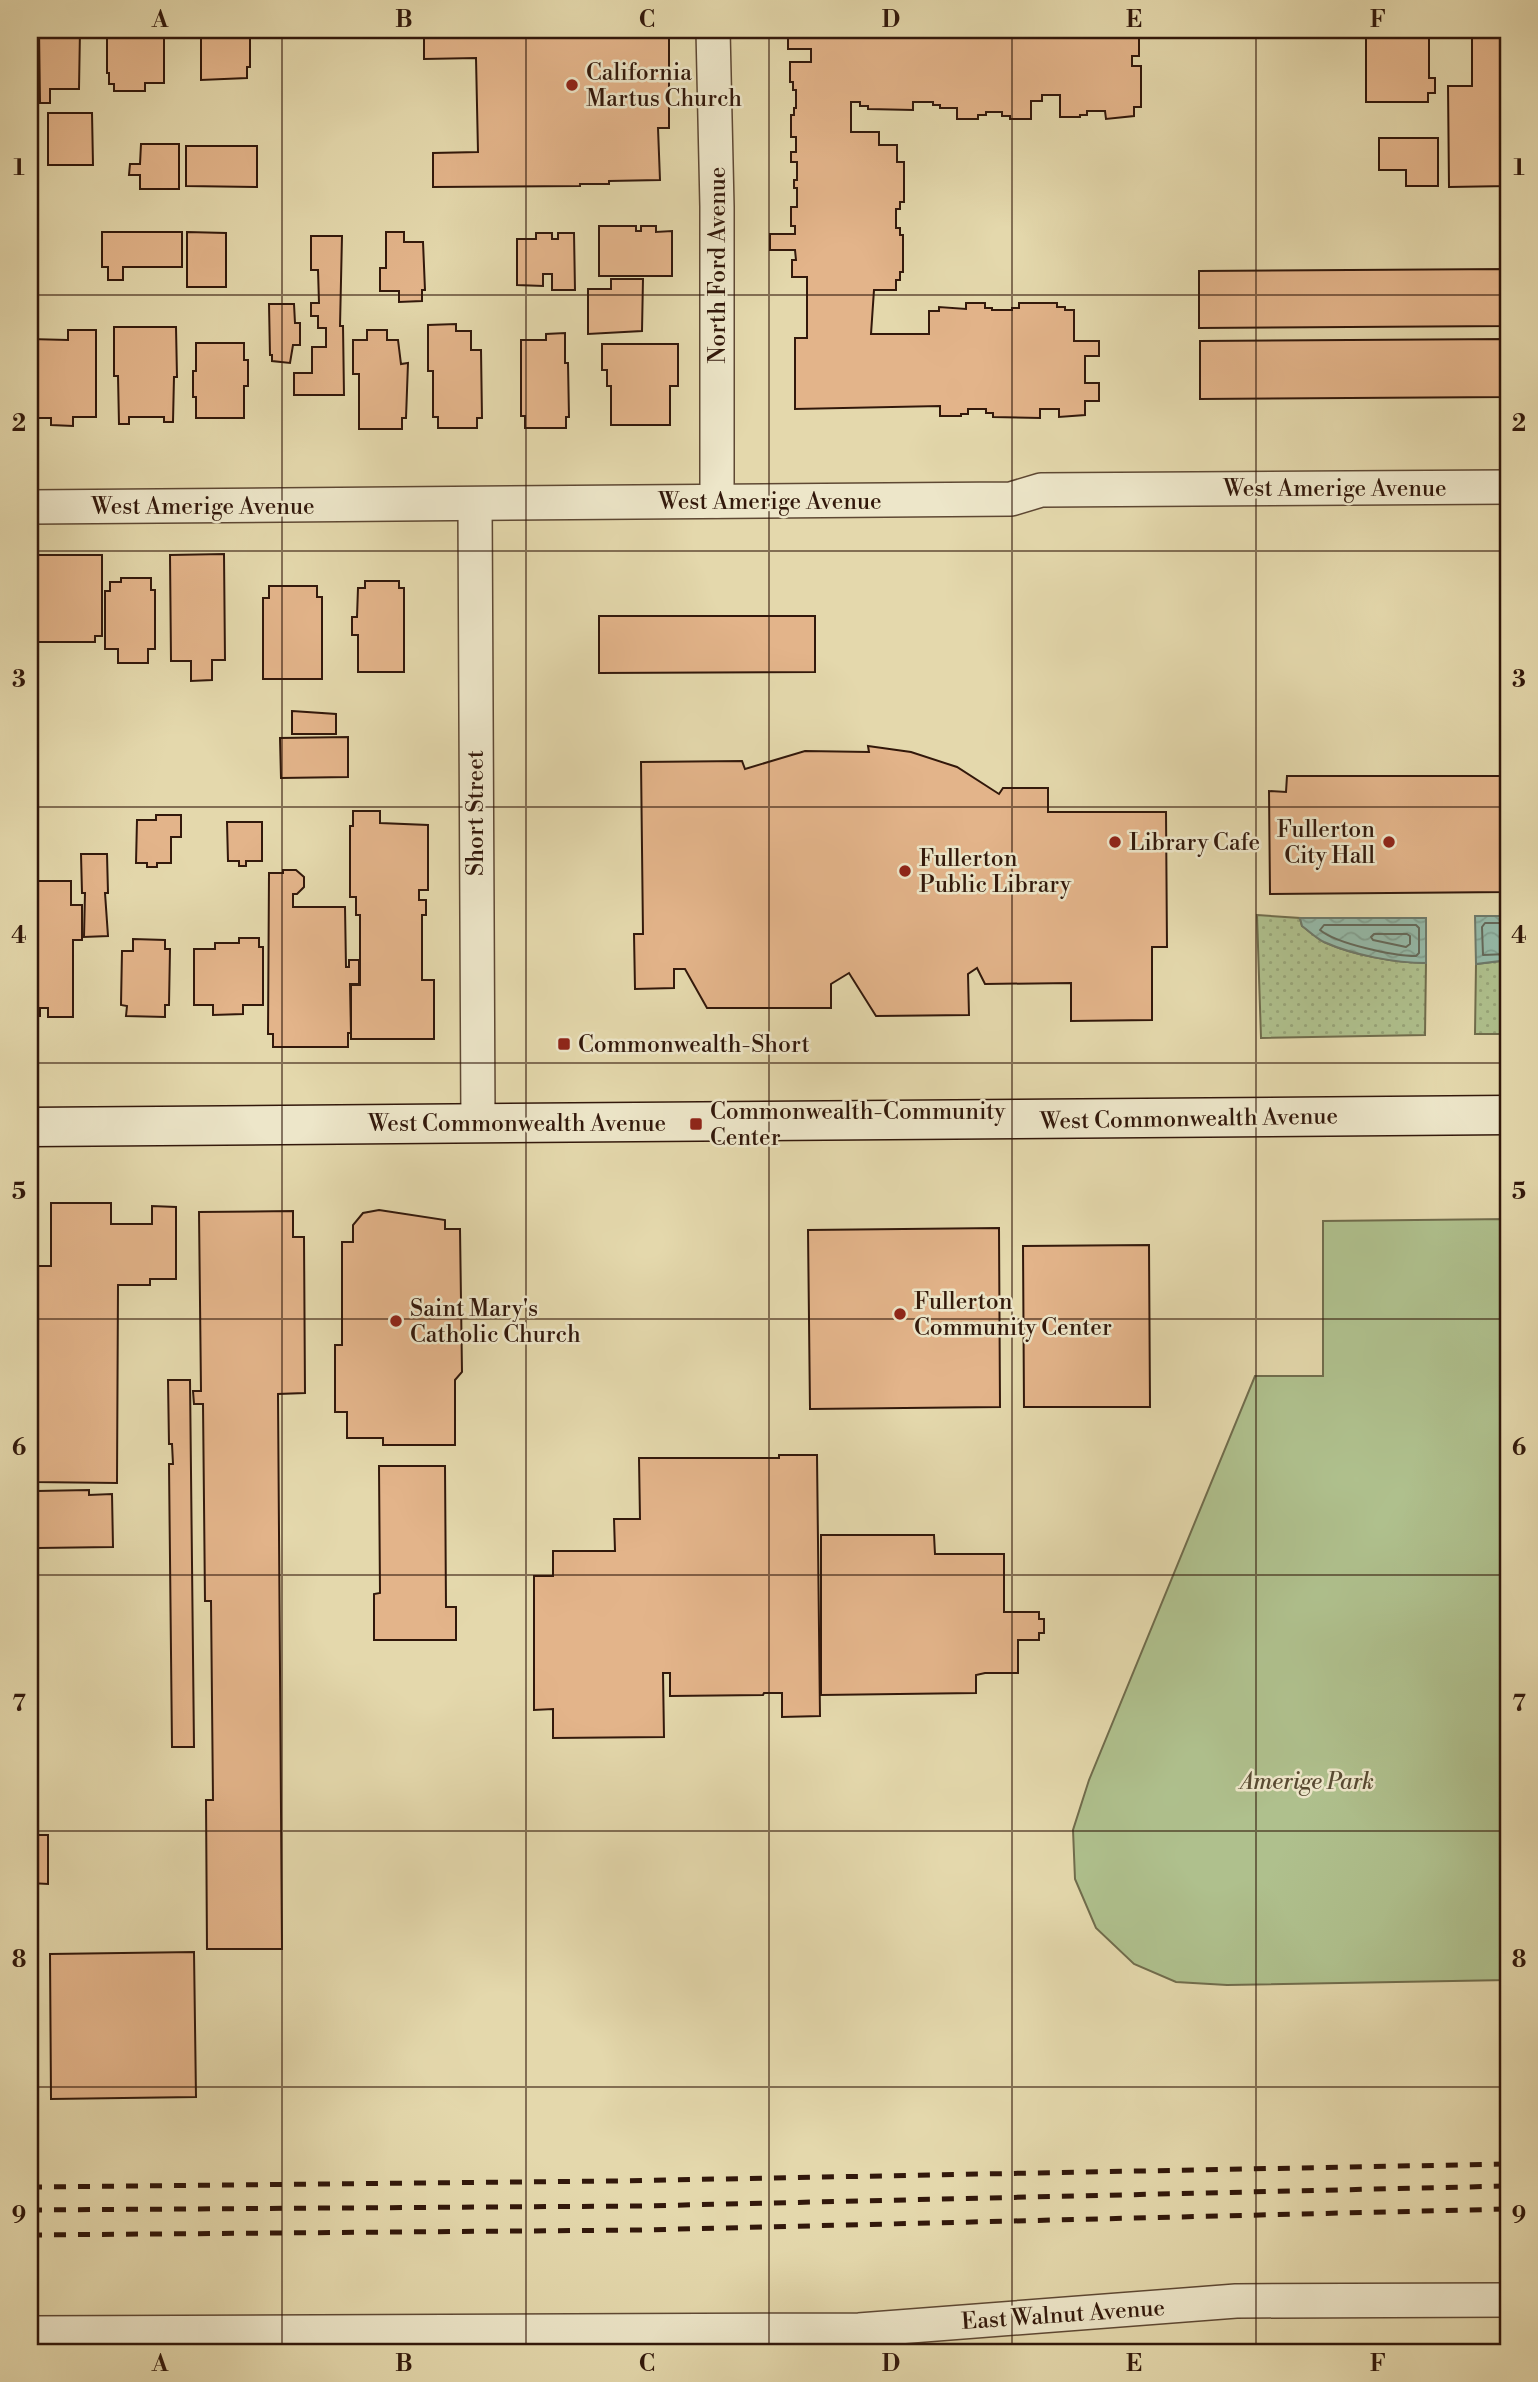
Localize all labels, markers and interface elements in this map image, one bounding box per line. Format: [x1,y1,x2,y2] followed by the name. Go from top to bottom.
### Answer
[151,6,169,34] text: A
[395,6,413,34] text: B
[639,6,655,34] text: C
[882,6,900,34] text: D
[1126,6,1142,34] text: E
[1370,6,1386,34] text: F
[586,59,742,113] place label: California Martus Church
[564,77,580,93] marker: California Martus Church
[13,154,25,182] text: 1
[1513,154,1525,182] text: 1
[704,167,732,363] street label: North Ford Avenue
[12,410,26,438] text: 2
[1512,410,1526,438] text: 2
[1222,475,1447,503] street label: West Amerige Avenue
[657,488,882,516] street label: West Amerige Avenue
[90,493,315,521] street label: West Amerige Avenue
[12,666,26,694] text: 3
[1512,666,1526,694] text: 3
[462,750,490,876] street label: Short Street
[1277,816,1375,870] place label: Fullerton City Hall
[1129,829,1260,857] place label: Library Cafe
[1107,834,1123,850] marker: Library Cafe
[1381,834,1397,850] marker: Fullerton City Hall
[919,845,1072,899] place label: Fullerton Public Library
[897,863,913,879] marker: Fullerton Public Library
[11,922,27,950] text: 4
[1511,922,1527,950] text: 4
[578,1031,810,1059] place label: Commonwealth-Short
[556,1036,572,1052] marker: Commonwealth-Short
[710,1098,1006,1152] place label: Commonwealth-Community Center
[1039,1102,1338,1136] street label: West Commonwealth Avenue
[367,1110,666,1138] street label: West Commonwealth Avenue
[688,1116,704,1132] marker: Commonwealth-Community Center
[12,1178,26,1206] text: 5
[1512,1178,1526,1206] text: 5
[914,1288,1112,1342] place label: Fullerton Community Center
[410,1295,581,1349] place label: Saint Mary's Catholic Church
[892,1306,908,1322] marker: Fullerton Community Center
[388,1313,404,1329] marker: Saint Mary's Catholic Church
[12,1434,26,1462] text: 6
[1512,1434,1526,1462] text: 6
[12,1690,26,1718] text: 7
[1512,1690,1526,1718] text: 7
[1237,1768,1374,1796] park label: Amerige Park
[12,1946,26,1974] text: 8
[1512,1946,1526,1974] text: 8
[12,2202,26,2230] text: 9
[1512,2202,1526,2230] text: 9
[960,2294,1166,2336] street label: East Walnut Avenue
[151,2350,169,2378] text: A
[395,2350,413,2378] text: B
[639,2350,655,2378] text: C
[882,2350,900,2378] text: D
[1126,2350,1142,2378] text: E
[1370,2350,1386,2378] text: F

